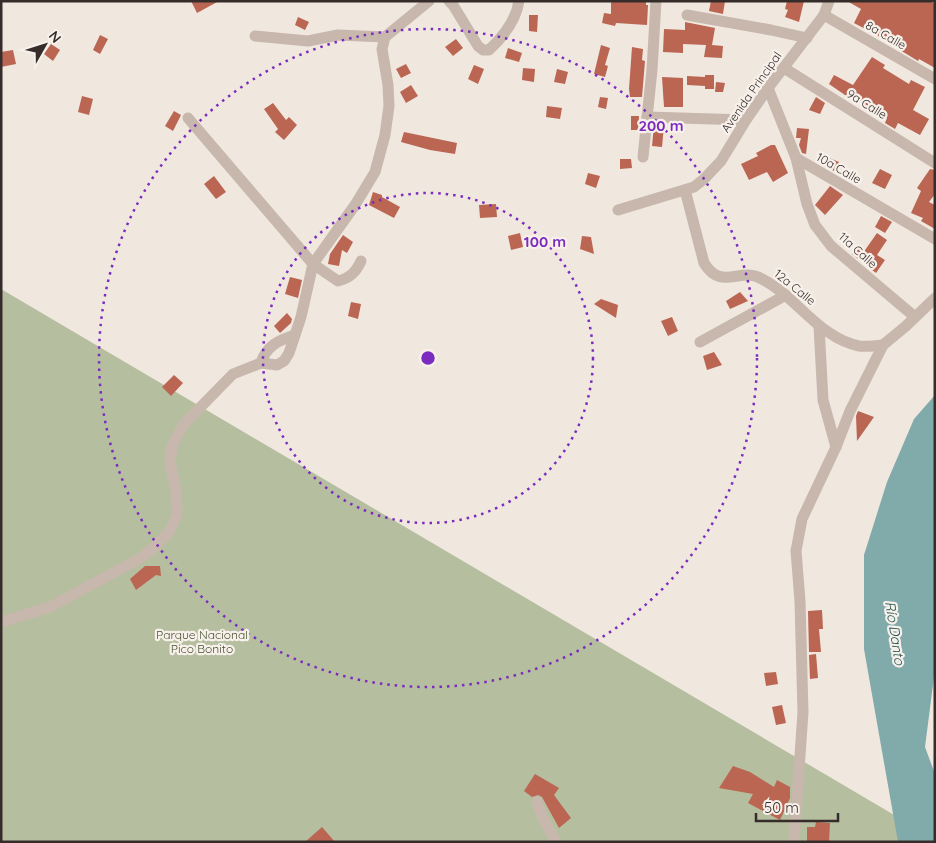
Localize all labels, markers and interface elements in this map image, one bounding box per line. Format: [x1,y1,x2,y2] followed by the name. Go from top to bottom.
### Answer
[863,17,909,53] street label: 8a Calle
[20,20,70,70] north arrow
[45,27,65,46] text: N
[718,49,784,135] street label: Avenida Principal
[844,86,890,122] street label: 9a Calle
[639,116,684,135] text: 200 m
[814,149,864,187] street label: 10a Calle
[836,229,881,271] street label: 11a Calle
[524,232,566,251] text: 100 m
[771,266,819,308] street label: 12a Calle
[419,349,437,367] centre of rings
[881,600,909,667] water label: Río Danto
[156,627,248,656] park label: Parque Nacional Pico Bonito
[756,790,838,822] scale bar
[764,798,799,817] text: 50 m

